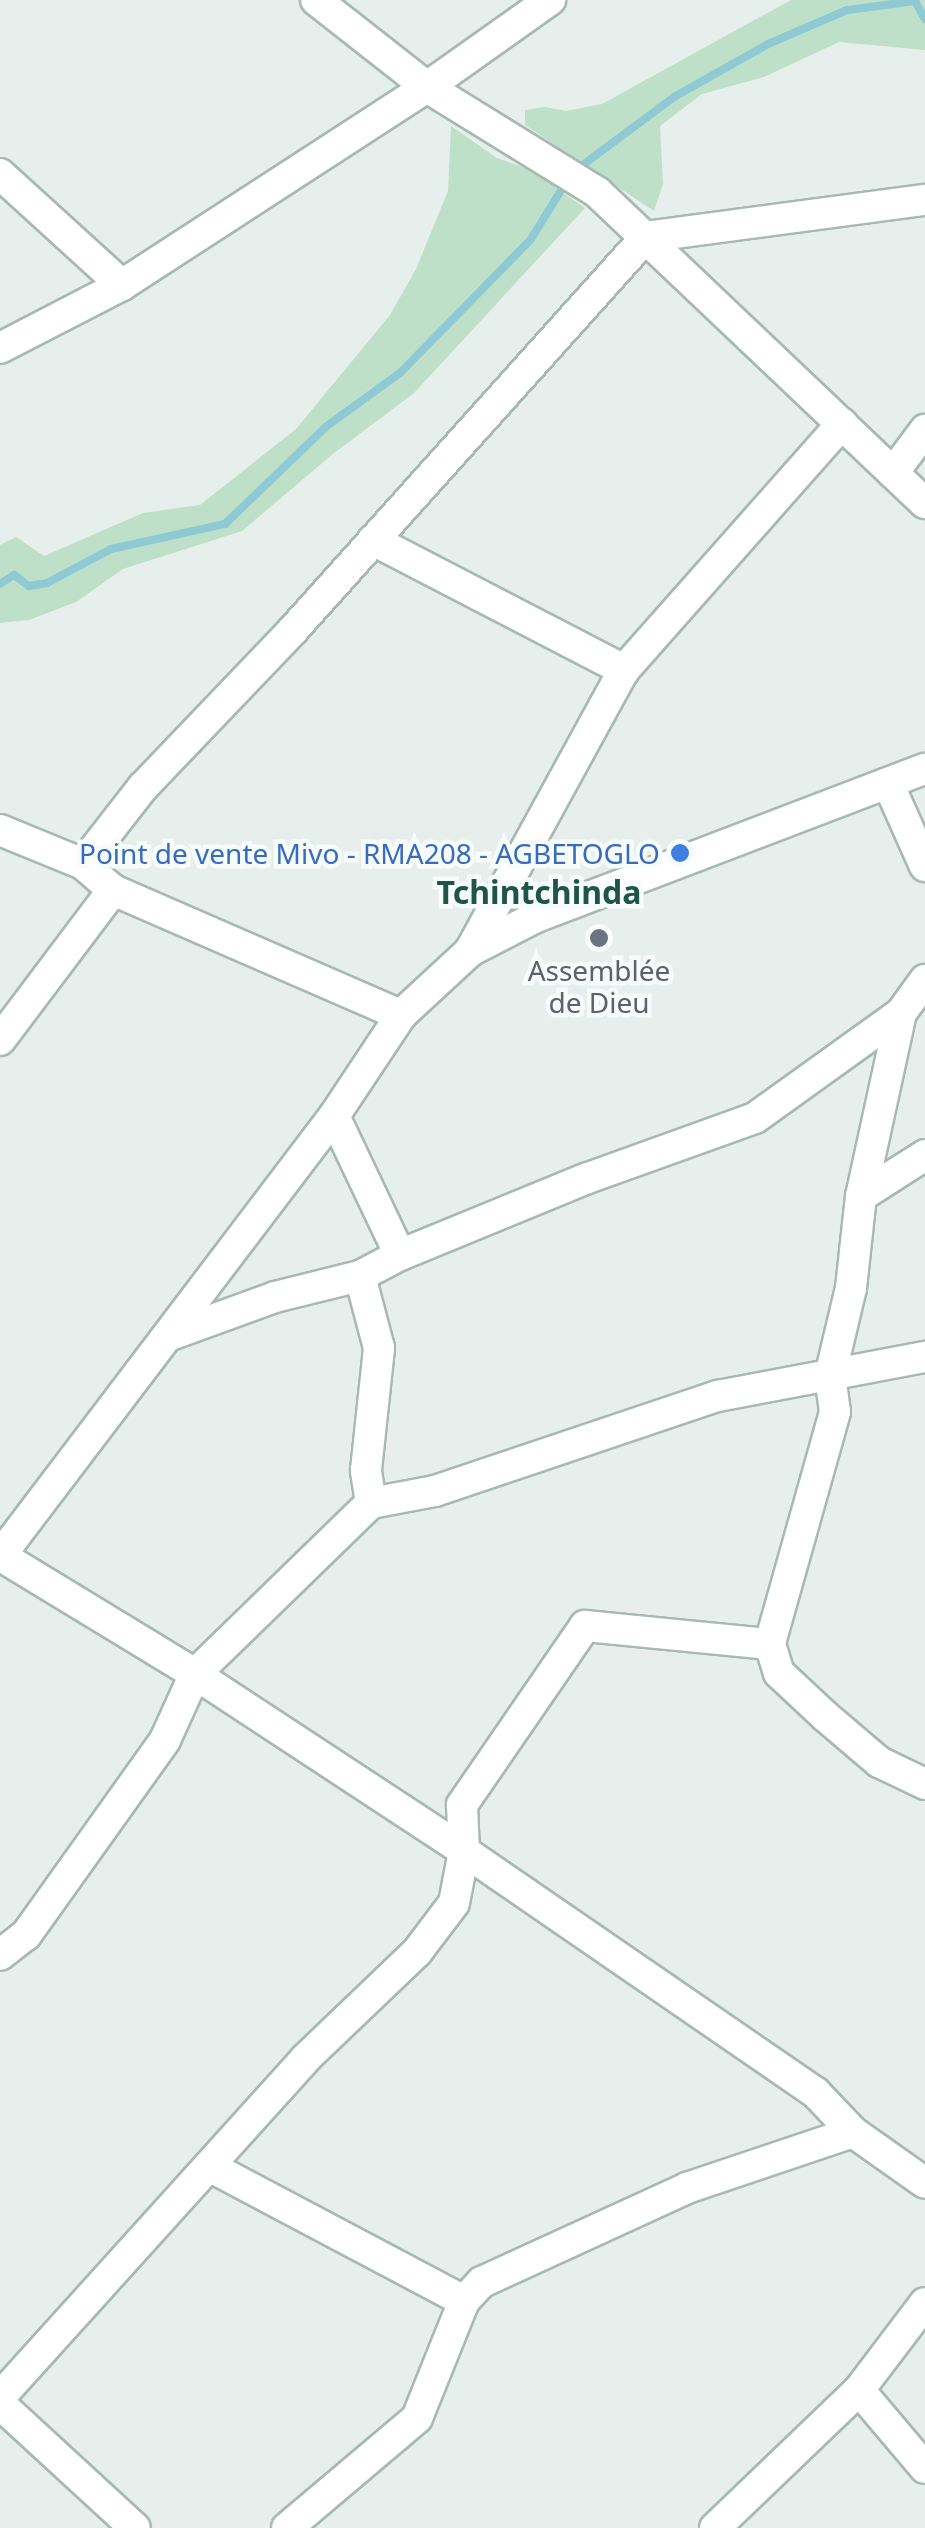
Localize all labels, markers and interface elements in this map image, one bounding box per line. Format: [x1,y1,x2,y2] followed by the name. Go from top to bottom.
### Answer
[79,836,660,870] place label: Point de vente Mivo - RMA208 - AGBETOGLO
[669,842,691,864] marker: Point de vente Mivo - RMA208 - AGBETOGLO
[437,873,641,911] district label: Tchintchinda
[588,927,610,949] marker: Assemblée de Dieu
[528,953,670,1019] place label: Assemblée de Dieu

